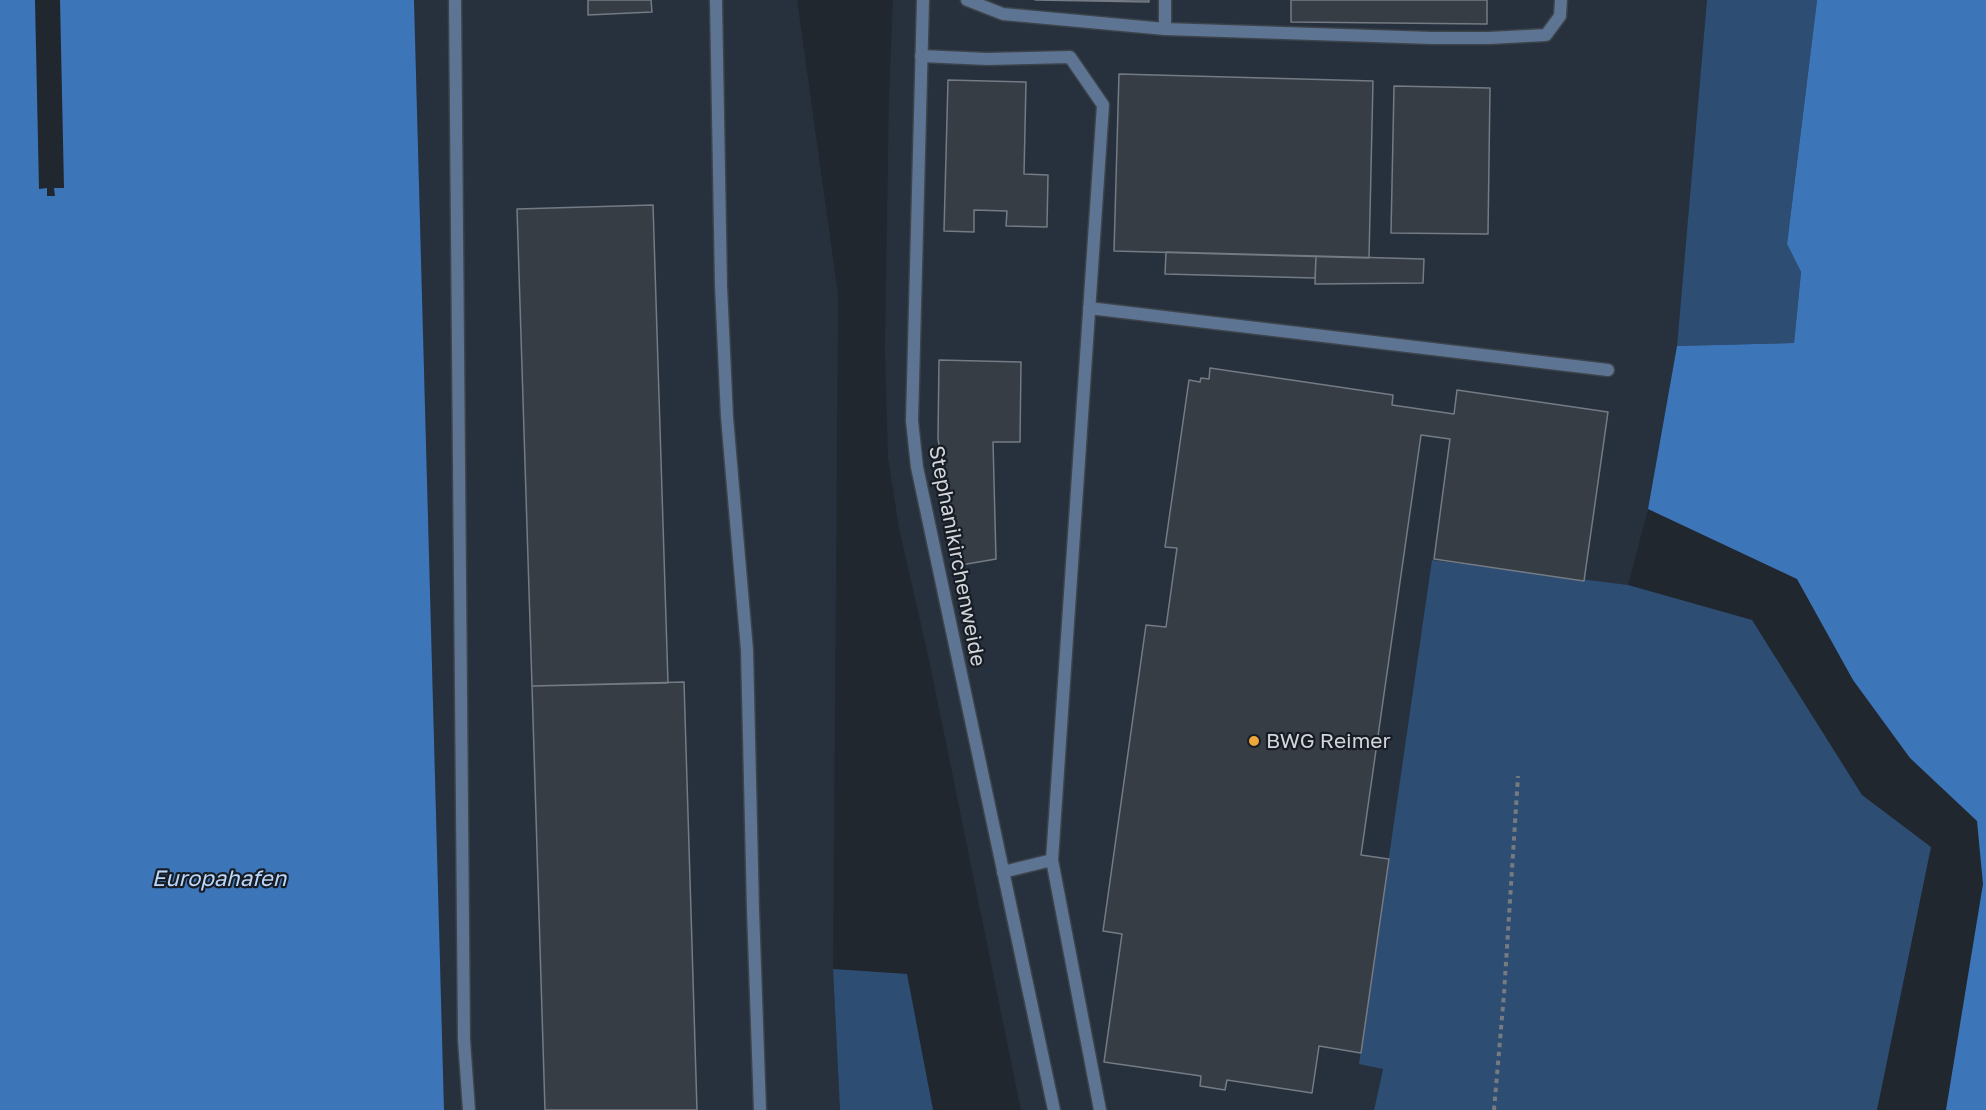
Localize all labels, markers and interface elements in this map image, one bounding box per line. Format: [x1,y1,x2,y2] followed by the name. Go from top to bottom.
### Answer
[923,444,991,668] street label: Stephanikirchenweide
[1266,728,1391,754] place label: BWG Reimer
[1247,734,1261,748] marker: BWG Reimer
[152,866,286,892] water label: Europahafen

